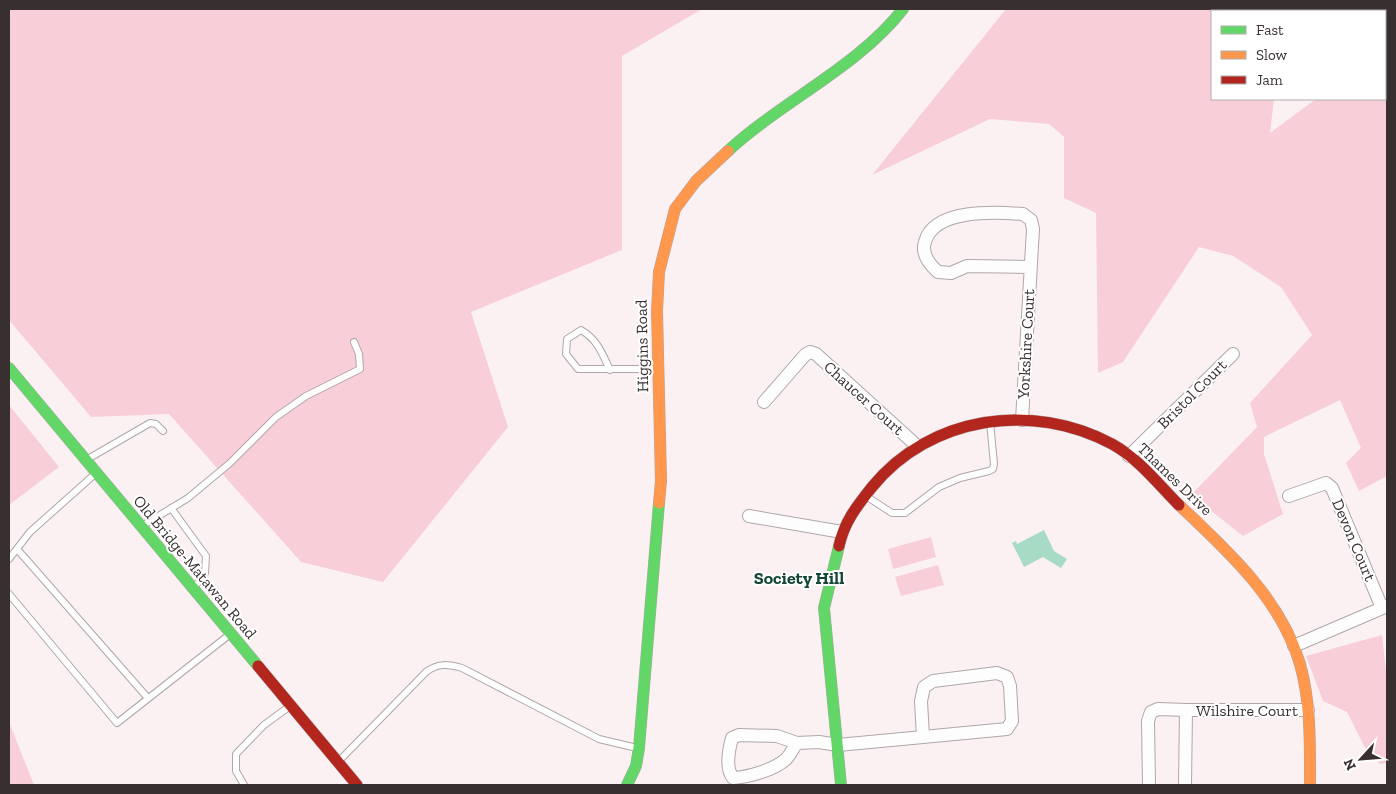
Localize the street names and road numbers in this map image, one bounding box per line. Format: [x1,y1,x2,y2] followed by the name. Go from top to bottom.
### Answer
[1014,288,1038,401] street label: Yorkshire Court
[632,299,652,393] street label: Higgins Road
[1153,355,1231,433] street label: Bristol Court
[820,357,908,439] street label: Chaucer Court
[1134,439,1216,519] street label: Thames Drive
[129,491,261,643] street label: Old Bridge-Matawan Road
[1328,496,1380,584] street label: Devon Court
[1196,701,1298,720] street label: Wilshire Court

